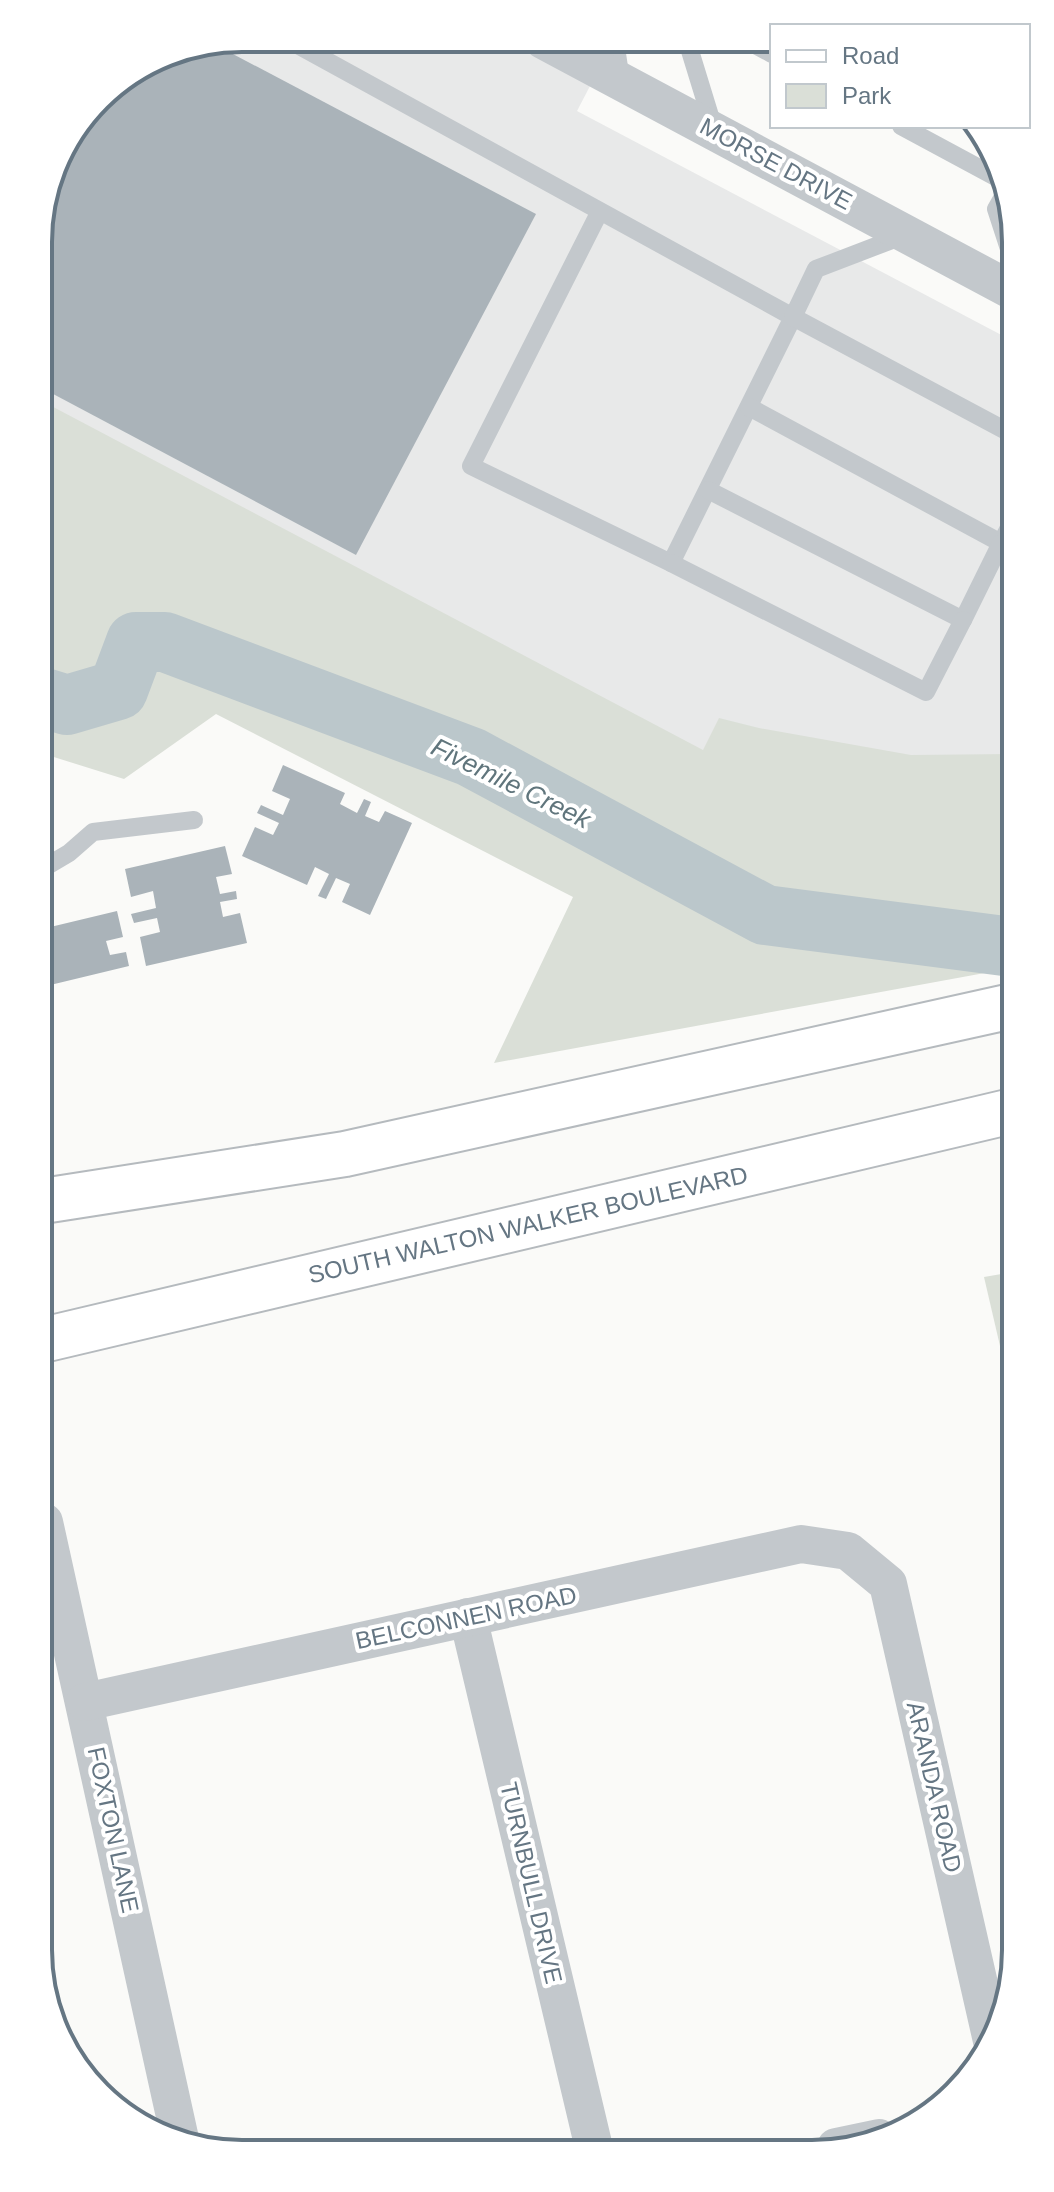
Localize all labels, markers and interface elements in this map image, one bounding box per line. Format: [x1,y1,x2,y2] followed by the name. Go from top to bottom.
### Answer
[770,24,1030,128] legend
[842,42,899,69] text: Road
[842,82,892,109] text: Park
[696,112,857,215] street label: MORSE DRIVE
[427,732,597,835] water label: Fivemile Creek
[305,1161,750,1288] street label: SOUTH WALTON WALKER BOULEVARD
[353,1581,579,1654] street label: BELCONNEN ROAD
[902,1699,967,1875] street label: ARANDA ROAD
[83,1744,144,1915] street label: FOXTON LANE
[495,1780,568,1986] street label: TURNBULL DRIVE

